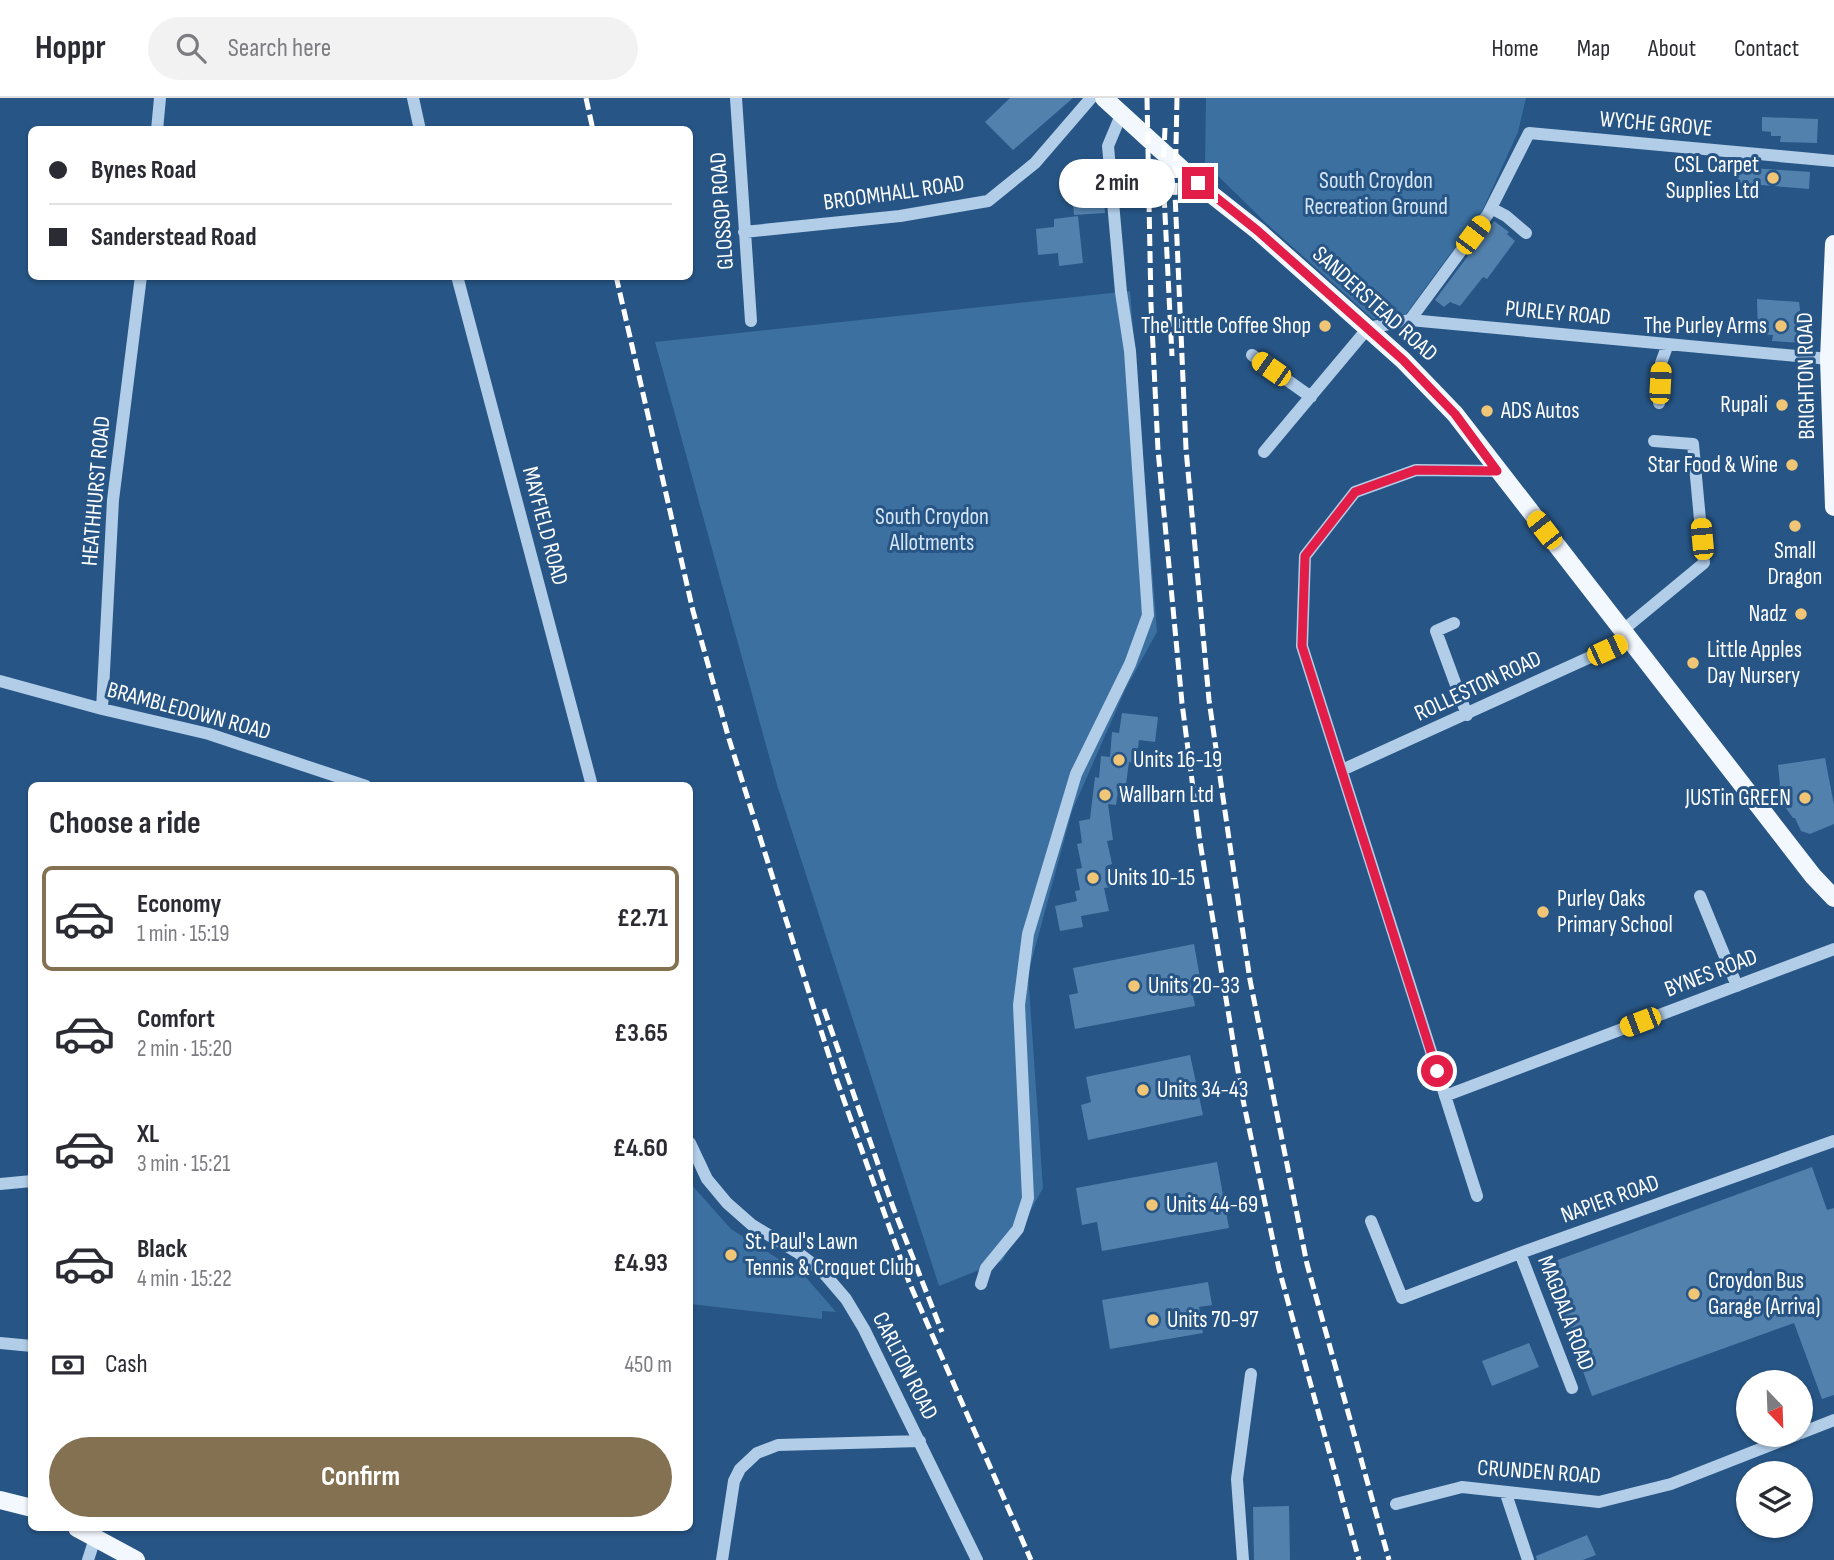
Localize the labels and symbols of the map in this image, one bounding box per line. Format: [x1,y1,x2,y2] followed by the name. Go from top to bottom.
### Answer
[1598,105,1714,143] street label: WYCHE GROVE
[704,151,740,271] street label: GLOSSOP ROAD
[1666,151,1759,205] place label: CSL Carpet Supplies Ltd
[1058,158,1174,208] callout: 2 min
[1182,167,1214,199] route end
[1304,167,1448,221] park label: South Croydon Recreation Ground
[822,169,966,217] street label: BROOMHALL ROAD
[1765,170,1781,186] marker: CSL Carpet Supplies Ltd
[1452,212,1495,258] car
[1307,240,1443,368] street label: SANDERSTEAD ROAD
[1504,294,1612,332] street label: PURLEY ROAD
[1141,312,1311,340] place label: The Little Coffee Shop
[1643,312,1767,340] place label: The Purley Arms
[1791,312,1821,440] street label: BRIGHTON ROAD
[1317,318,1333,334] marker: The Little Coffee Shop
[1773,318,1789,334] marker: The Purley Arms
[1248,348,1295,390] car
[1649,361,1672,405] car
[1720,391,1768,419] place label: Rupali
[1500,397,1580,425] place label: ADS Autos
[1774,397,1790,413] marker: Rupali
[1479,403,1495,419] marker: ADS Autos
[76,415,116,567] street label: HEATHHURST ROAD
[1648,451,1778,479] place label: Star Food & Wine
[1784,457,1800,473] marker: Star Food & Wine
[516,464,574,588] street label: MAYFIELD ROAD
[875,503,989,557] park label: South Croydon Allotments
[1523,507,1566,553] car
[1690,517,1715,561] car
[1787,518,1803,534] marker: Small Dragon
[1768,537,1822,591] place label: Small Dragon
[1749,600,1787,628] place label: Nadz
[1793,606,1809,622] marker: Nadz
[1584,632,1631,668] car
[1707,636,1802,690] place label: Little Apples Day Nursery
[1410,644,1546,728] street label: ROLLESTON ROAD
[1685,655,1701,671] marker: Little Apples Day Nursery
[104,676,274,746] street label: BRAMBLEDOWN ROAD
[1133,746,1222,774] place label: Units 16-19
[1111,752,1127,768] marker: Units 16-19
[1119,781,1214,809] place label: Wallbarn Ltd
[1684,784,1791,812] place label: JUSTin GREEN
[1097,787,1113,803] marker: Wallbarn Ltd
[1797,790,1813,806] marker: JUSTin GREEN
[1107,864,1195,892] place label: Units 10-15
[1085,870,1101,886] marker: Units 10-15
[1557,885,1673,939] place label: Purley Oaks Primary School
[1535,904,1551,920] marker: Purley Oaks Primary School
[1661,943,1761,1003] street label: BYNES ROAD
[1148,972,1240,1000] place label: Units 20-33
[1126,978,1142,994] marker: Units 20-33
[1617,1005,1664,1039] car
[1421,1055,1453,1087] route start
[1157,1076,1248,1104] place label: Units 34-43
[1135,1082,1151,1098] marker: Units 34-43
[1557,1168,1663,1230] street label: NAPIER ROAD
[1166,1191,1258,1219] place label: Units 44-69
[1144,1197,1160,1213] marker: Units 44-69
[745,1228,914,1282] place label: St. Paul's Lawn Tennis & Croquet Club
[723,1247,739,1263] marker: St. Paul's Lawn Tennis & Croquet Club
[1531,1252,1601,1374] street label: MAGDALA ROAD
[1708,1267,1820,1321] place label: Croydon Bus Garage (Arriva)
[1686,1286,1702,1302] marker: Croydon Bus Garage (Arriva)
[1167,1306,1259,1334] place label: Units 70-97
[866,1307,944,1425] street label: CARLTON ROAD
[1145,1312,1161,1328] marker: Units 70-97
[1736,1370,1813,1447] north arrow
[1476,1454,1602,1490] street label: CRUNDEN ROAD

